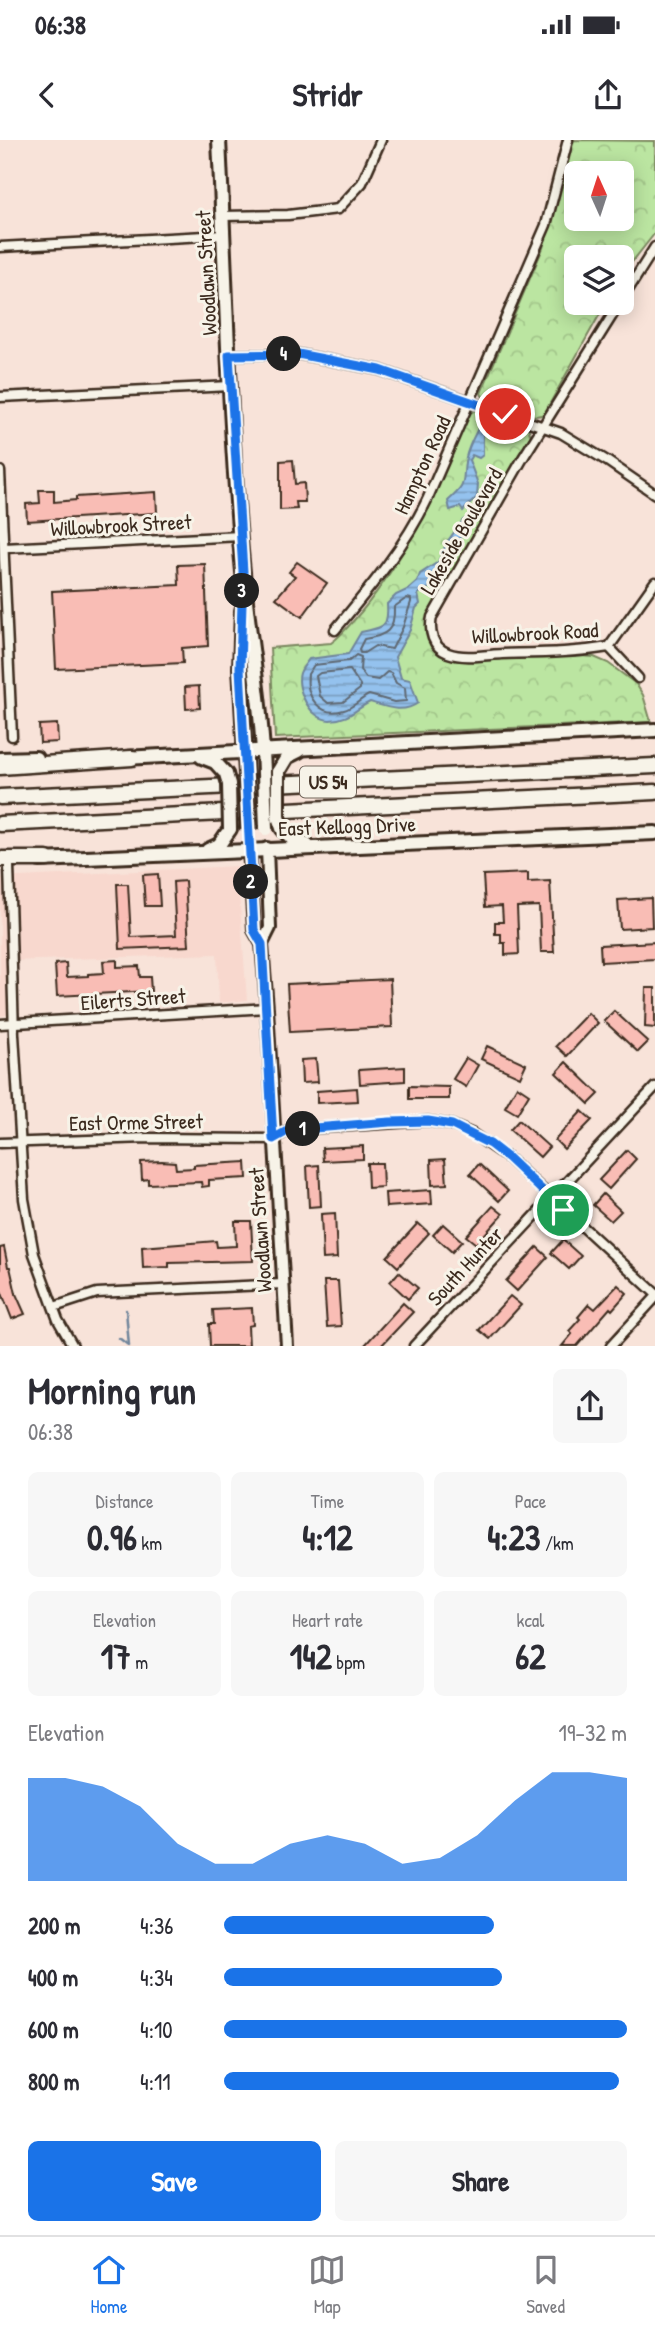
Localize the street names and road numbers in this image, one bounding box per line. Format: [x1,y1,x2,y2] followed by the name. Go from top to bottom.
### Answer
[188,209,224,336] street label: Woodlawn Street
[387,411,457,519] street label: Hampton Road
[413,462,509,600] street label: Lakeside Boulevard
[50,507,193,543] street label: Willowbrook Street
[471,615,599,651] street label: Willowbrook Road
[300,766,356,797] road number: US 54
[278,809,416,843] street label: East Kellogg Drive
[80,981,187,1017] street label: Eilerts Street
[69,1106,204,1138] street label: East Orme Street
[241,1166,279,1293] street label: Woodlawn Street
[421,1220,509,1312] street label: South Hunter

